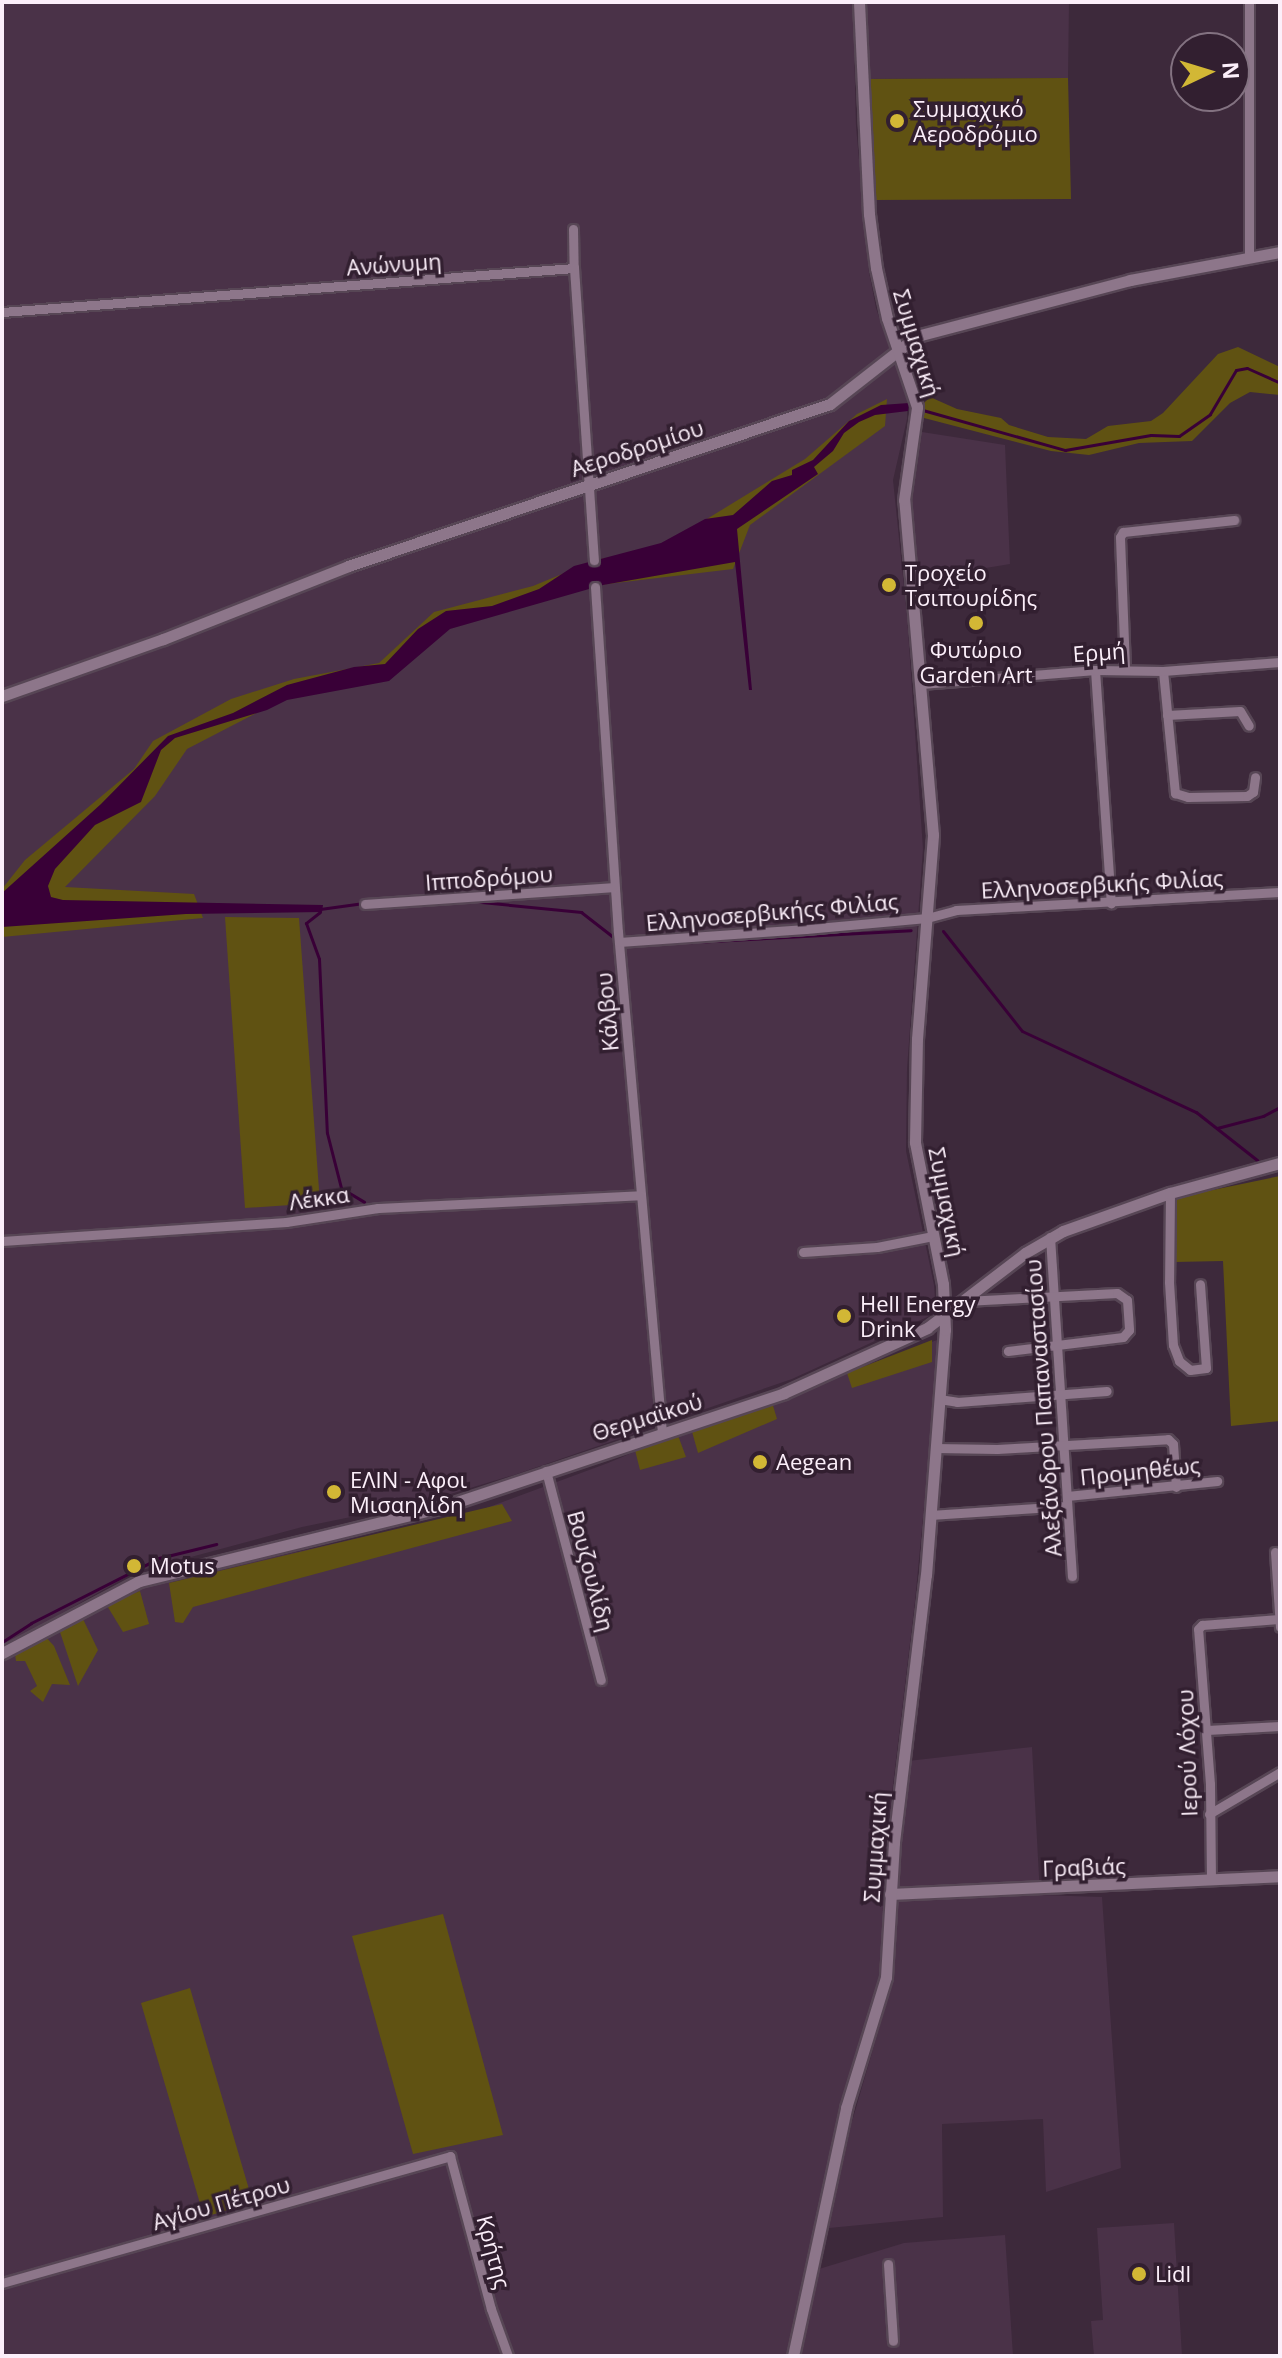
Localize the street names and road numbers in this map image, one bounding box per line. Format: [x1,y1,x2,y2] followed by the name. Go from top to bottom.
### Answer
[346,248,442,280] street label: Ανώνυμη
[888,286,946,400] street label: Συμμαχική
[567,414,707,482] street label: Αεροδρομίου
[1072,637,1126,667] street label: Ερμή
[424,860,554,896] street label: Ιπποδρόμου
[980,864,1224,904] street label: Ελληνοσερβικής Φιλίας
[645,888,899,936] street label: Ελληνοσερβικήςς Φιλίας
[590,971,624,1053] street label: Κάλβου
[923,1145,971,1259] street label: Συμμαχική
[287,1181,351,1215] street label: Λέκκα
[1019,1258,1067,1558] street label: Αλεξάνδρου Παπαναστασίου
[589,1388,705,1446] street label: Θερμαϊκού
[1079,1452,1201,1490] street label: Προμηθέως
[562,1508,620,1634] street label: Βουζουλίδη
[1172,1689,1202,1817] street label: Ιερού Λόχου
[858,1791,892,1903] street label: Συμμαχική
[1042,1852,1126,1882] street label: Γραβιάς
[149,2171,293,2235] street label: Αγίου Πέτρου
[472,2213,516,2291] street label: Κρήτης

